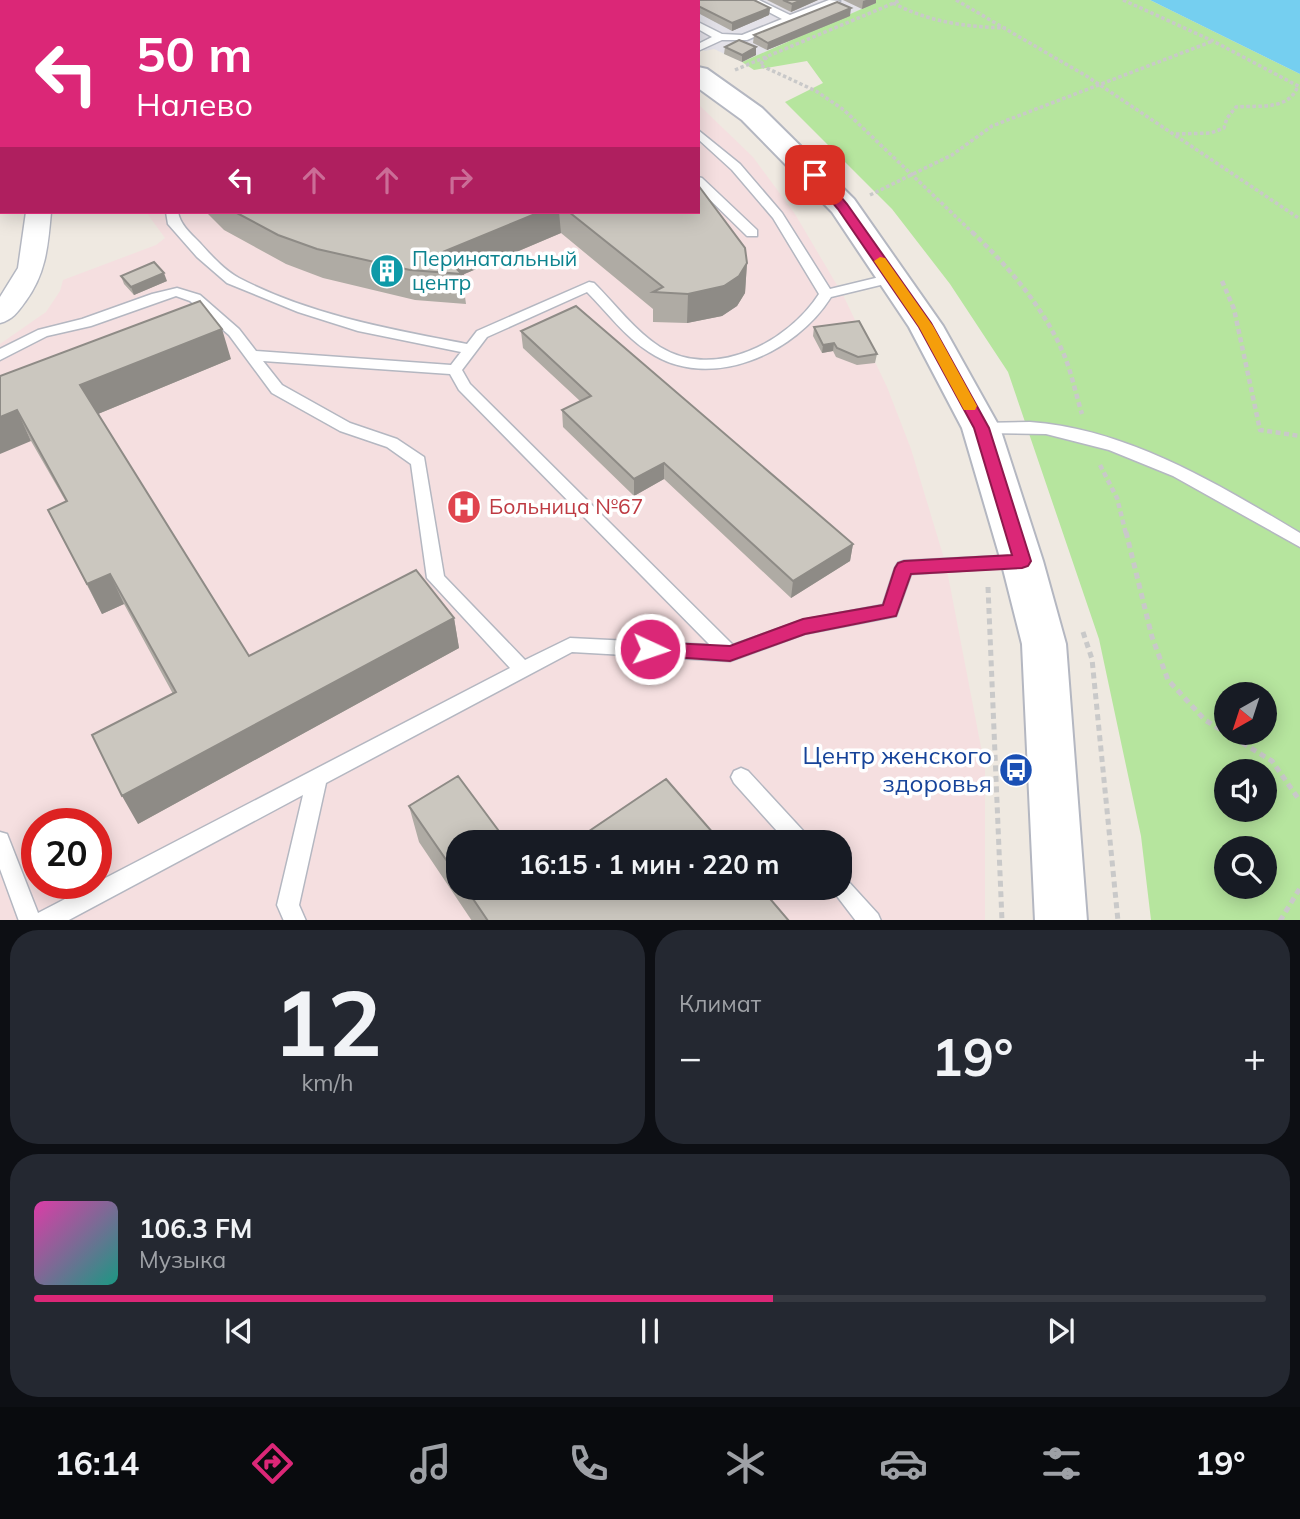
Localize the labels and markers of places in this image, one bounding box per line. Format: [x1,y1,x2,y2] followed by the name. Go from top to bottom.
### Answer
[785,145,845,205] pin
[412,245,577,295] place label: Перинатальный центр
[368,252,406,290] building icon: Перинатальный центр
[445,488,483,526] hospital icon: Больница №67
[489,493,643,519] place label: Больница №67
[803,740,992,798] place label: Центр женского здоровья
[997,751,1035,789] bus stop icon: Центр женского здоровья

